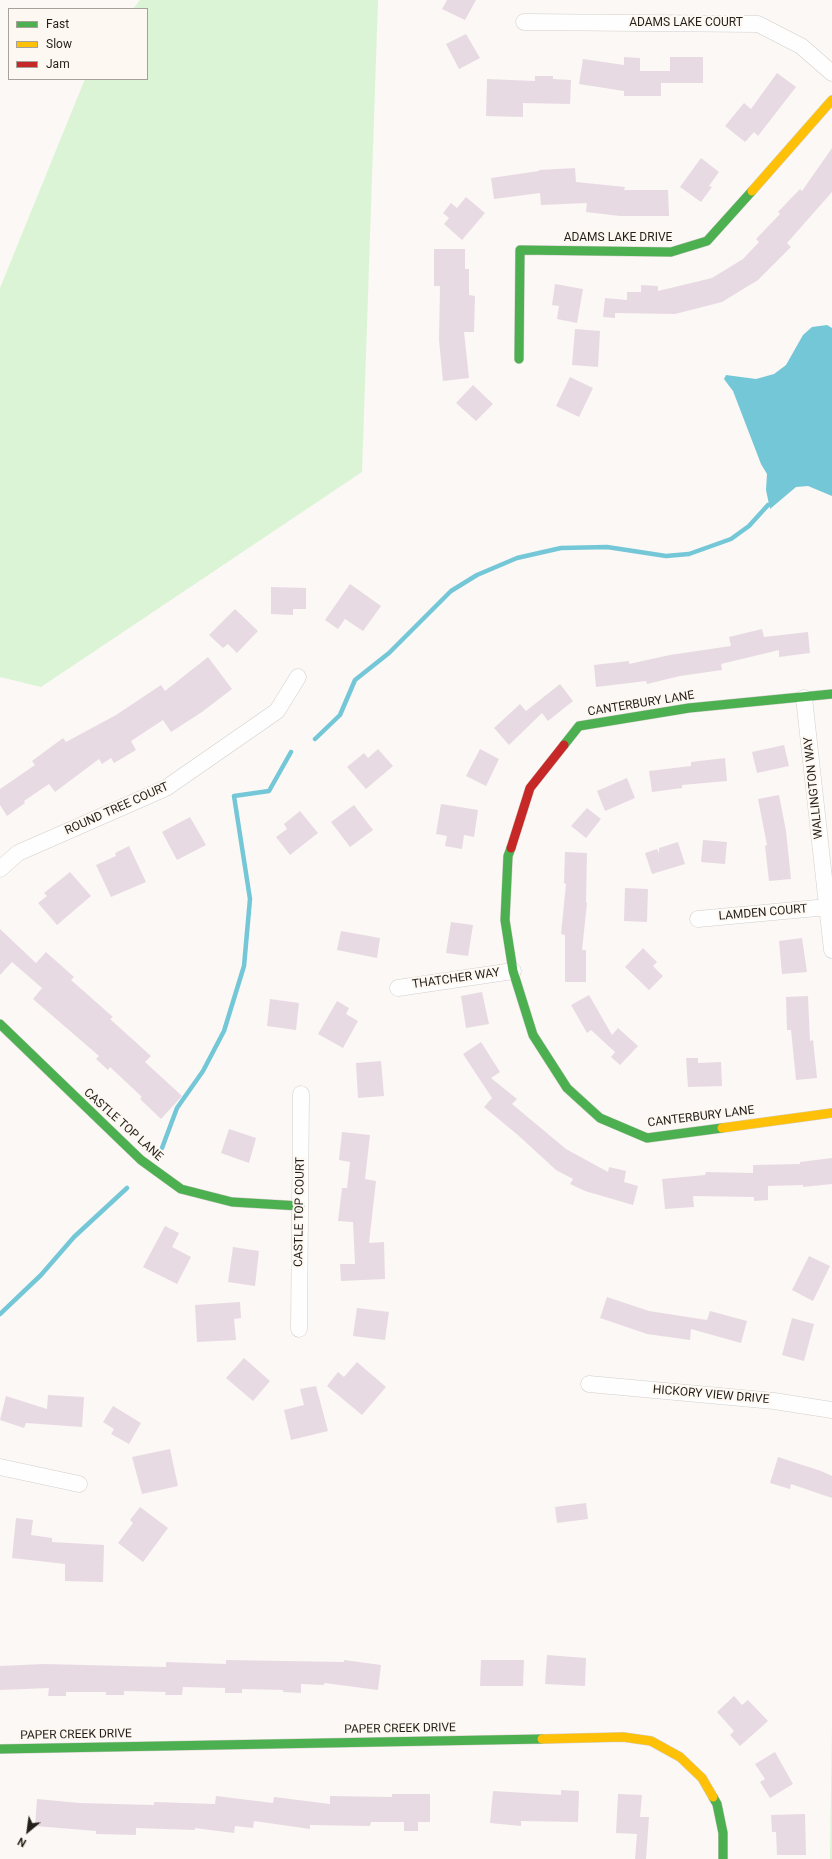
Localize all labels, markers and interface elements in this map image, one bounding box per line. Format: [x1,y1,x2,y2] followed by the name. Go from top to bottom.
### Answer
[8,8,148,80] legend
[629,16,743,30] street label: ADAMS LAKE COURT
[46,17,69,31] text: Fast
[46,37,72,51] text: Slow
[46,57,70,71] text: Jam
[564,231,672,245] street label: ADAMS LAKE DRIVE
[587,688,695,720] street label: CANTERBURY LANE
[801,736,827,840] street label: WALLINGTON WAY
[63,780,171,838] street label: ROUND TREE COURT
[718,902,808,924] street label: LAMDEN COURT
[411,966,501,992] street label: THATCHER WAY
[80,1086,166,1164] street label: CASTLE TOP LANE
[647,1103,755,1131] street label: CANTERBURY LANE
[292,1157,308,1267] street label: CASTLE TOP COURT
[652,1383,770,1407] street label: HICKORY VIEW DRIVE
[344,1721,456,1737] street label: PAPER CREEK DRIVE
[20,1727,132,1743] street label: PAPER CREEK DRIVE
[8,1811,48,1851] north arrow
[15,1834,28,1850] text: N

